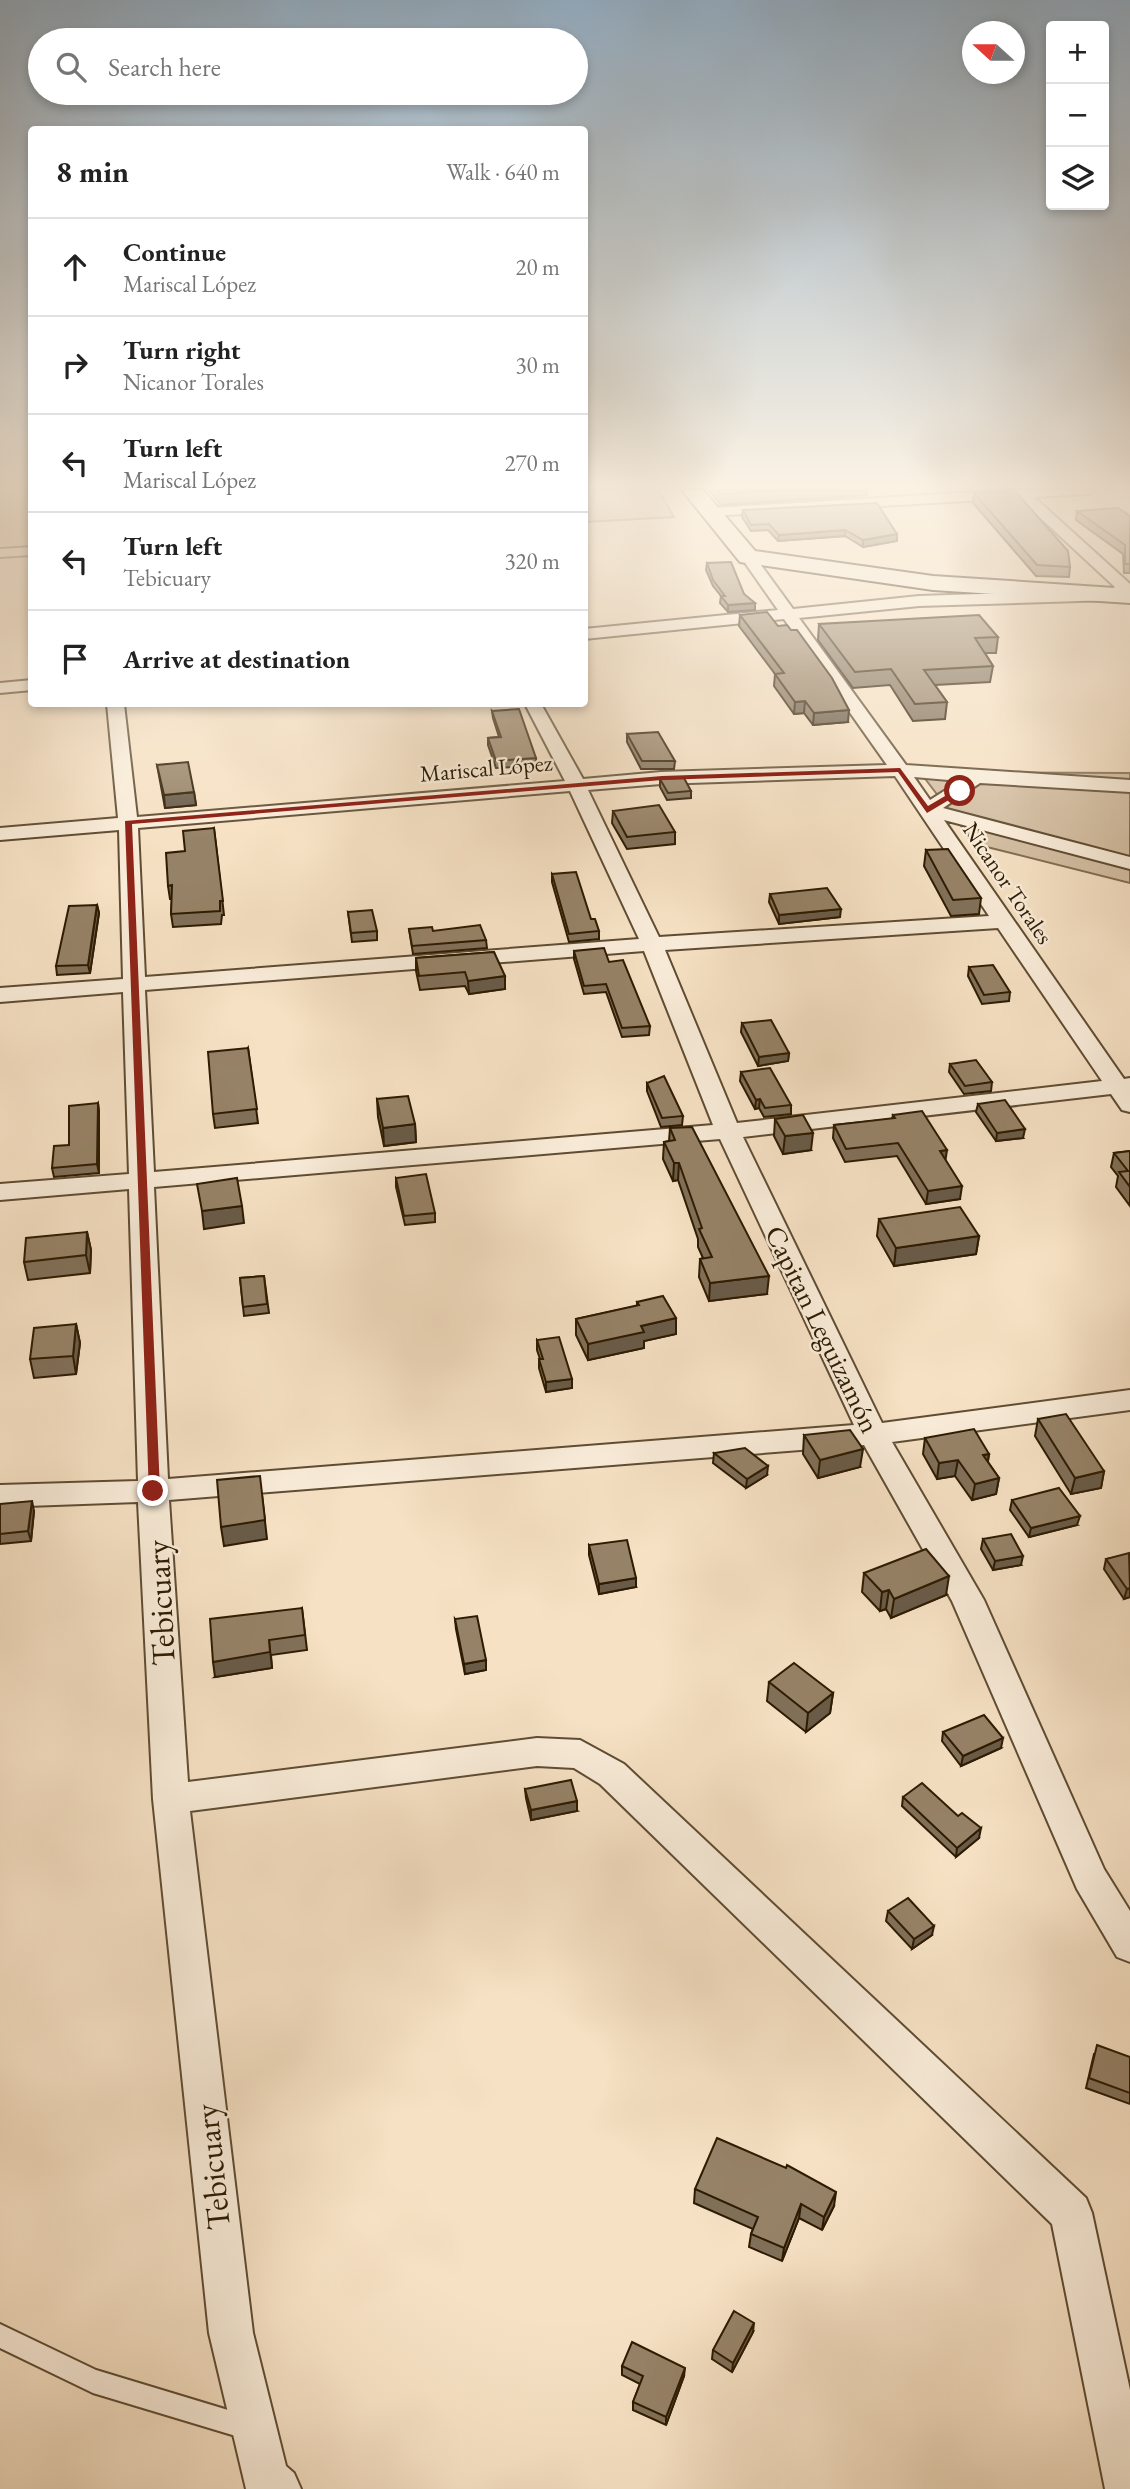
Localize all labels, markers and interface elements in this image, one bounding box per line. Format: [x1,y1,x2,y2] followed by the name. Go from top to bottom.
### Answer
[962,21,1025,84] north arrow
[1046,21,1109,210] map controls
[1046,21,1109,84] button: +
[28,28,588,105] search box
[52,48,90,86] icon: search
[108,50,221,84] text: Search here
[1046,84,1109,147] button: −
[1046,147,1109,210] button: layers
[56,152,129,191] text: 8 min
[446,157,560,187] text: Walk · 640 m
[123,235,226,269] text: Continue
[56,248,94,286] icon: ahead
[515,252,560,282] text: 20 m
[123,269,256,299] text: Mariscal López
[123,333,241,367] text: Turn right
[56,346,94,384] icon: right
[515,350,560,380] text: 30 m
[123,367,264,397] text: Nicanor Torales
[123,431,222,465] text: Turn left
[56,444,94,482] icon: left
[504,448,560,478] text: 270 m
[123,465,256,495] text: Mariscal López
[123,529,222,563] text: Turn left
[56,542,94,580] icon: left
[504,546,560,576] text: 320 m
[123,563,211,593] text: Tebicuary
[56,640,94,678] icon: arrive
[123,642,350,676] text: Arrive at destination
[418,747,554,789] street label: Mariscal López
[944,775,975,806] route start
[956,816,1060,950] street label: Nicanor Torales
[757,1220,889,1439] street label: Capitan Leguizamón
[137,1475,168,1506] route end
[135,1538,185,1667] street label: Tebicuary
[184,2102,240,2232] street label: Tebicuary

